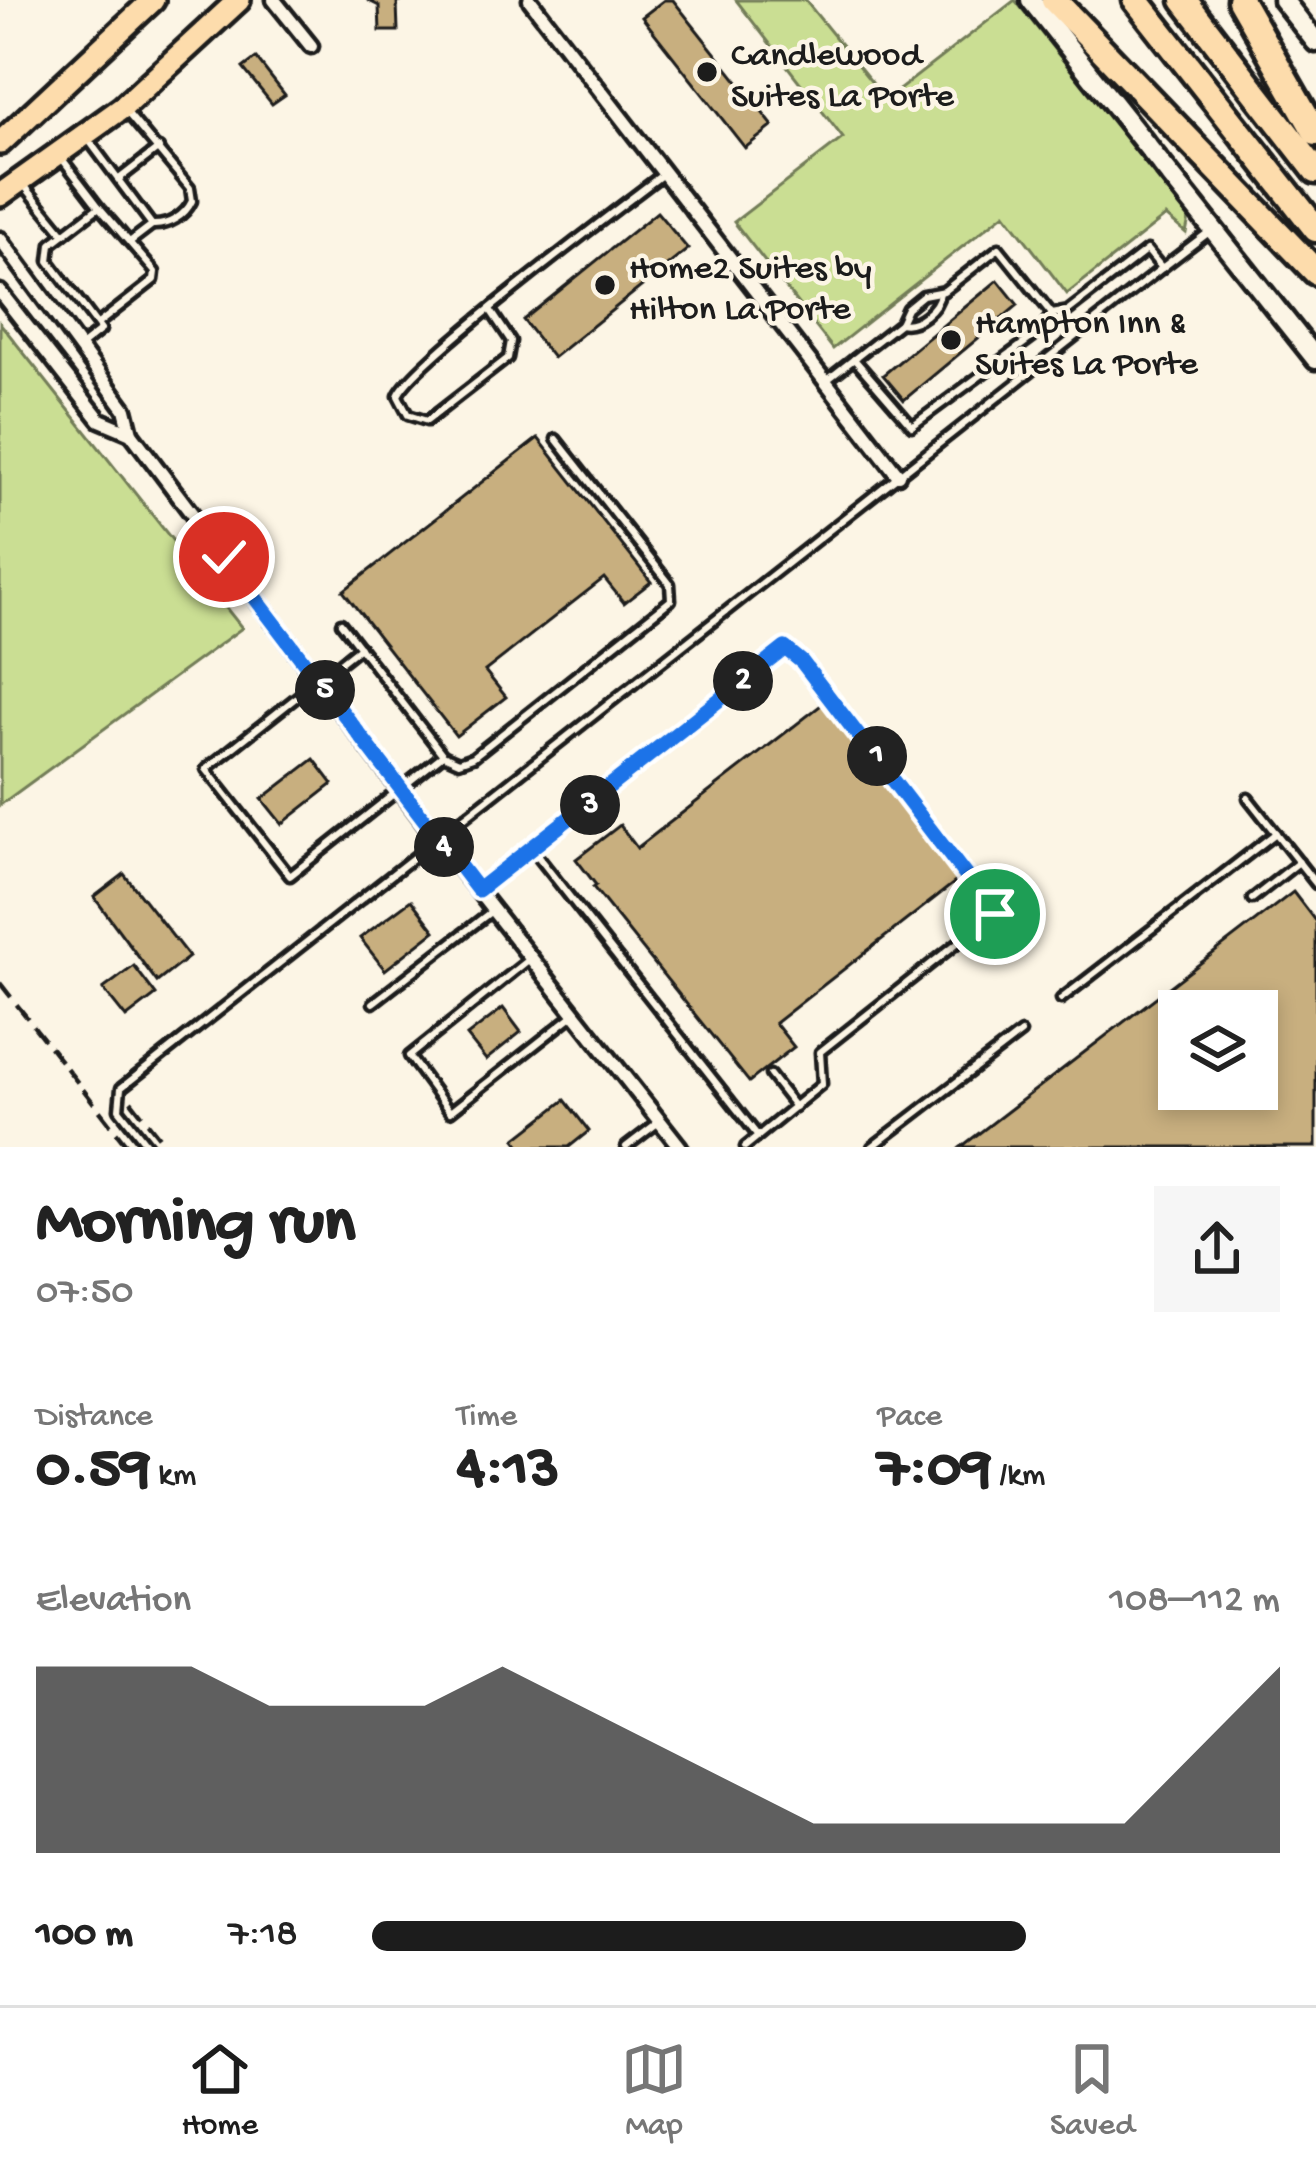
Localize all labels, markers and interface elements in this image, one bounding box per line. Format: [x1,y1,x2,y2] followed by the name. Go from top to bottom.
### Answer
[731,36,954,120] place label: Candlewood Suites La Porte
[694,59,720,85] marker: Candlewood Suites La Porte
[629,249,872,333] place label: Home2 Suites by Hilton La Porte
[592,272,618,298] marker: Home2 Suites by Hilton La Porte
[975,304,1198,388] place label: Hampton Inn & Suites La Porte
[938,327,964,353] marker: Hampton Inn & Suites La Porte
[173,506,275,608] pin
[191,524,257,590] icon: check
[713,651,773,711] pin: 2
[295,660,355,720] pin: 5
[735,662,751,700] text: 2
[316,671,334,709] text: 5
[847,726,907,786] pin: 1
[870,737,884,775] text: 1
[560,775,620,835] pin: 3
[581,786,599,824] text: 3
[414,817,474,877] pin: 4
[436,828,452,866] text: 4
[944,863,1046,965] pin
[962,881,1028,947] icon: arrive
[1158,990,1278,1110] map controls
[1158,990,1278,1110] button: layers
[1154,1186,1280,1312] button: share
[36,1187,355,1265] text: Morning run
[36,1271,133,1317] text: 07:50
[36,1399,153,1437] text: Distance
[457,1399,517,1437] text: Time
[877,1399,942,1437] text: Pace
[36,1437,151,1507] text: 0.59
[457,1437,559,1507] text: 4:13
[877,1437,992,1507] text: 7:09
[151,1458,197,1496] text: km
[992,1458,1045,1496] text: /km
[36,1579,191,1625] text: Elevation
[1109,1579,1280,1625] text: 108–112 m
[36,1913,133,1959] text: 100 m
[228,1913,298,1959] text: 7:18
[182,2036,258,2146] tab: Home
[621,2036,687,2146] tab: Map
[1050,2036,1134,2146] tab: Saved

